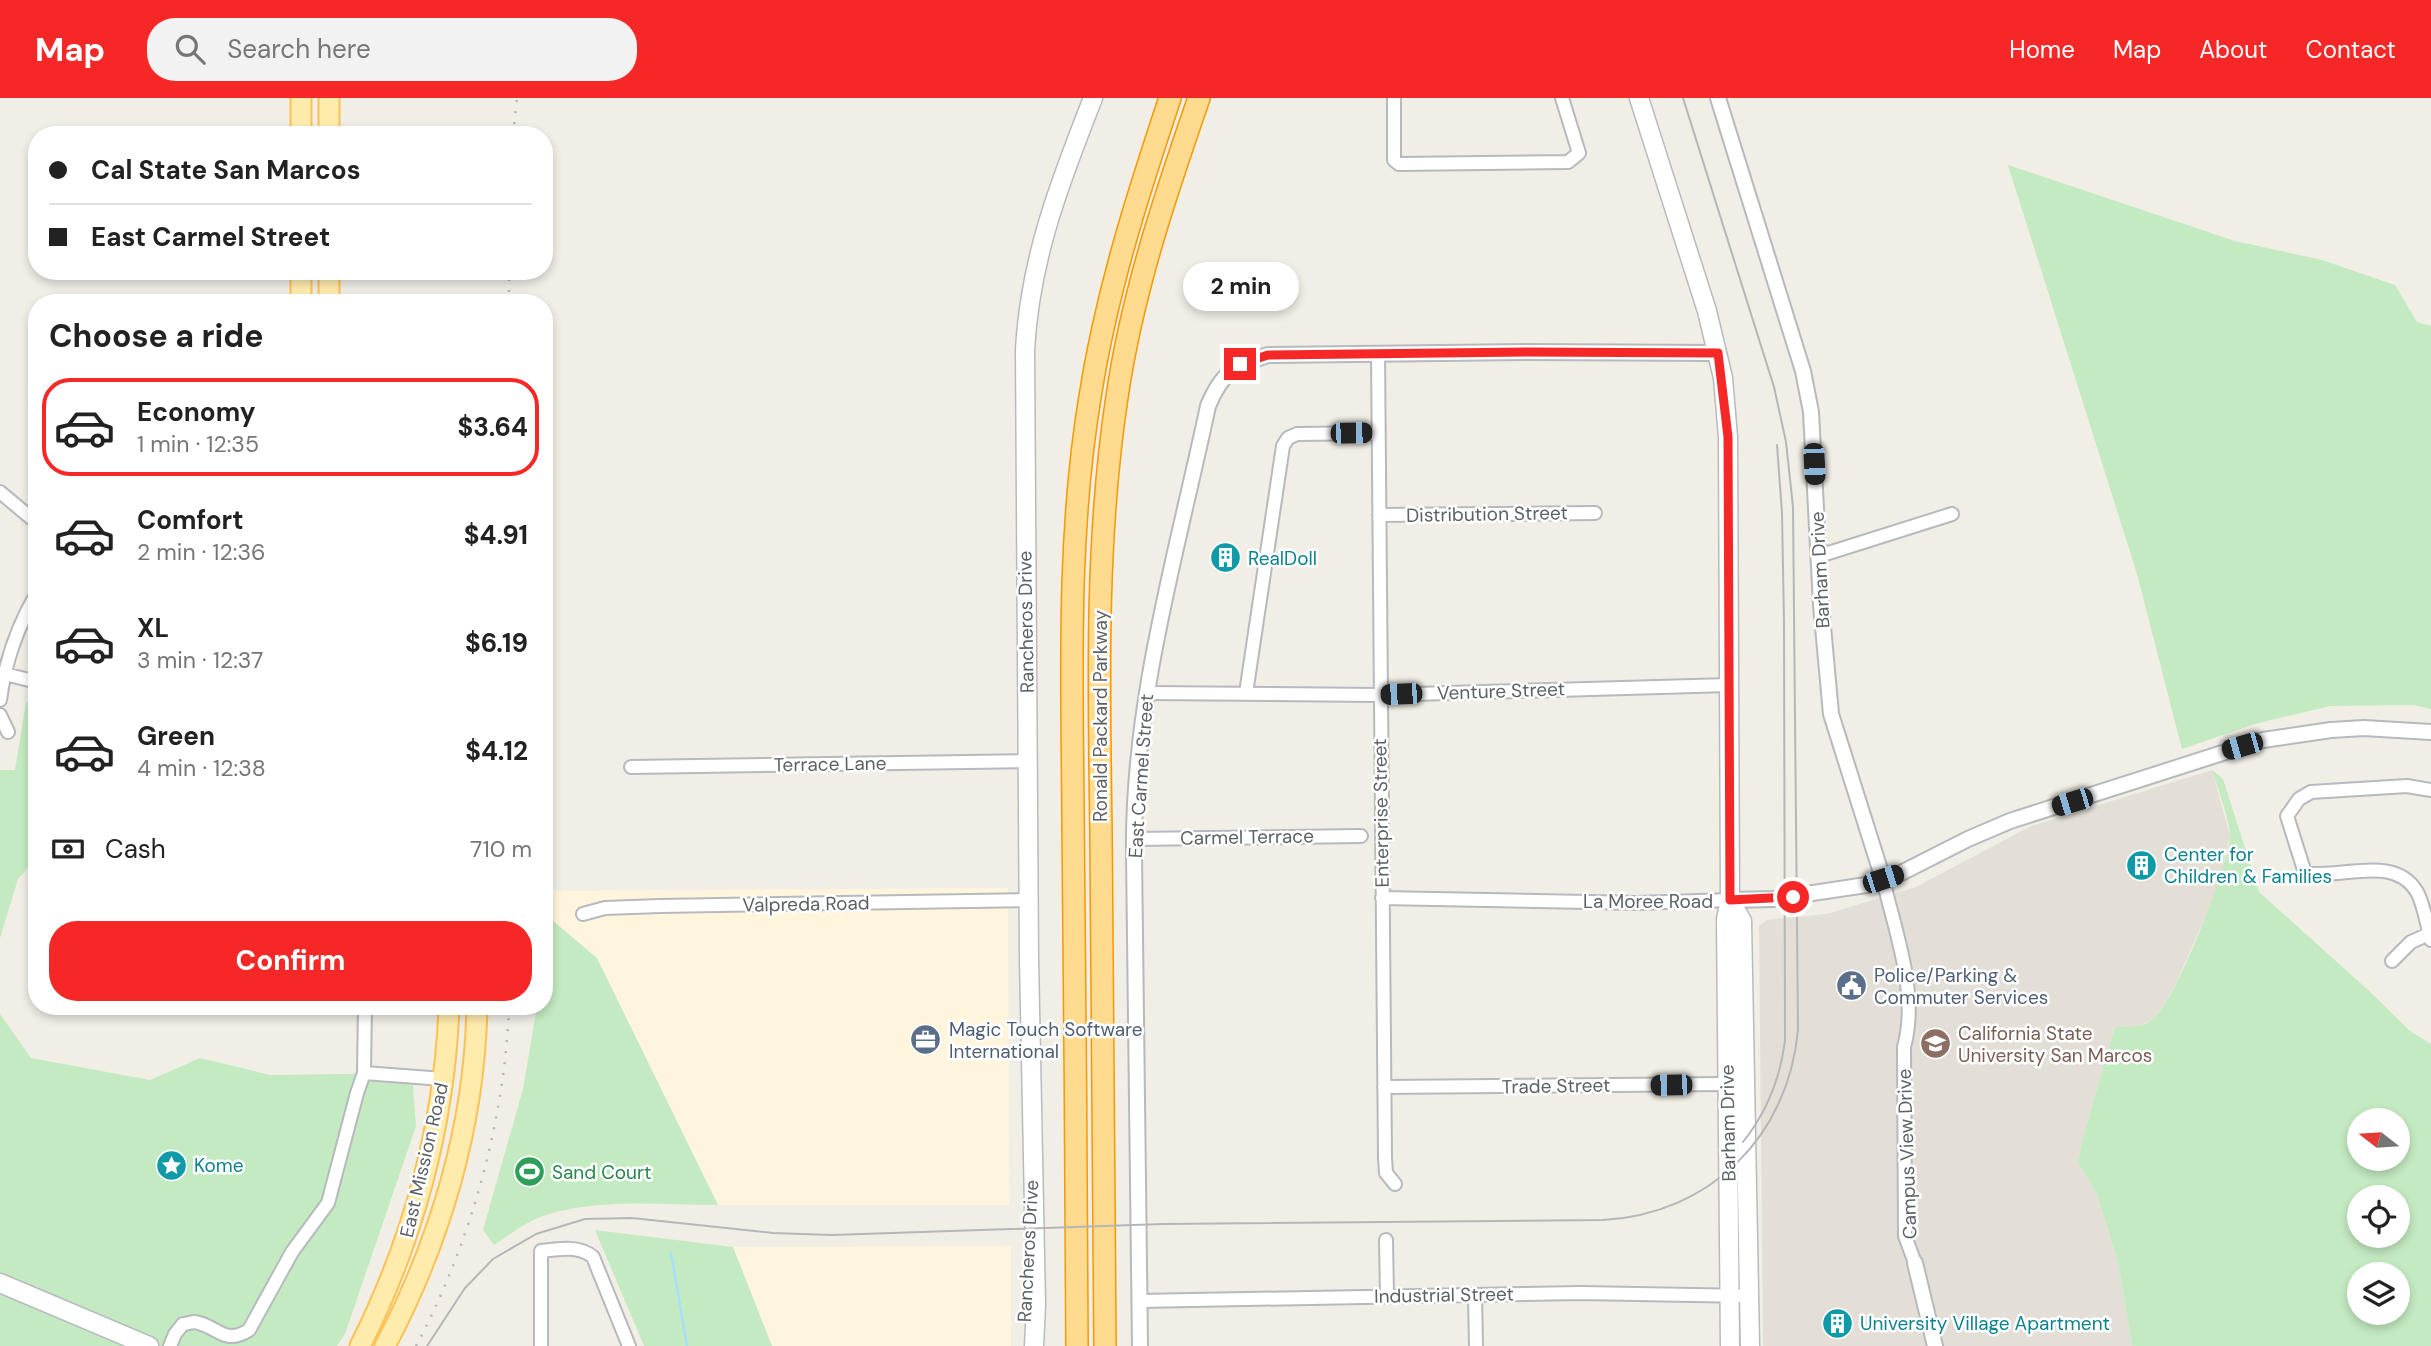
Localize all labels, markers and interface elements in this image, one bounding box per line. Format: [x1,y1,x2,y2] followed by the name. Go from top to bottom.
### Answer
[147,18,637,81] search box
[35,28,105,71] text: Map
[171,30,209,68] icon: search
[227,32,371,66] text: Search here
[2009,34,2075,65] text: Home
[2113,34,2161,65] text: Map
[2199,34,2268,65] text: About
[2306,34,2396,65] text: Contact
[91,153,360,187] text: Cal State San Marcos
[91,220,330,254] text: East Carmel Street
[1182,262,1298,312] callout: 2 min
[1211,271,1271,301] text: 2 min
[49,315,264,357] text: Choose a ride
[1224,348,1256,380] route end
[137,395,255,429] text: Economy
[53,396,116,459] icon: car
[457,410,528,444] text: $3.64
[1330,422,1373,444] car
[137,429,259,459] text: 1 min · 12:35
[1803,442,1826,486] car
[1406,500,1568,528] street label: Distribution Street
[137,503,243,537] text: Comfort
[53,504,116,567] icon: car
[1804,511,1836,629] street label: Barham Drive
[464,518,528,552] text: $4.91
[137,537,265,567] text: 2 min · 12:36
[1208,541,1242,575] building icon: RealDoll
[1248,546,1317,571] place label: RealDoll
[1012,551,1040,693] street label: Rancheros Drive
[1088,610,1113,822] street label: Ronald Packard Parkway
[137,611,169,645] text: XL
[53,612,116,675] icon: car
[465,626,528,660] text: $6.19
[137,645,263,675] text: 3 min · 12:37
[1437,676,1565,706] street label: Venture Street
[1380,683,1423,705] car
[1123,693,1159,859] street label: East Carmel Street
[137,719,215,753] text: Green
[53,720,116,783] icon: car
[2219,730,2266,762] car
[465,734,528,768] text: $4.12
[1367,738,1395,888] street label: Enterprise Street
[773,751,887,777] street label: Terrace Lane
[137,753,266,783] text: 4 min · 12:38
[2049,786,2096,818] car
[1180,823,1314,851] street label: Carmel Terrace
[49,830,87,868] icon: cash
[105,832,166,866] text: Cash
[470,834,532,864] text: 710 m
[2164,842,2332,889] place label: Center for Children & Families
[2124,848,2158,882] building icon: Center for Children & Families
[1860,863,1907,895] car
[1777,881,1809,913] route start
[1583,889,1713,914] street label: La Moree Road
[742,890,870,918] street label: Valpreda Road
[49,921,532,1001] button: Confirm
[1874,963,2048,1010] place label: Police/Parking & Commuter Services
[1834,969,1868,1003] public building icon: Police/Parking & Commuter Services
[949,1017,1143,1064] place label: Magic Touch Software International
[1958,1021,2152,1068] place label: California State University San Marcos
[909,1023,943,1057] office icon: Magic Touch Software International
[1918,1027,1952,1061] school or university icon: California State University San Marcos
[1714,1064,1742,1182] street label: Barham Drive
[1892,1068,1922,1240] street label: Campus View Drive
[1502,1073,1610,1099] street label: Trade Street
[1650,1074,1693,1096] car
[394,1080,454,1240] street label: East Mission Road
[2347,1108,2410,1171] north arrow
[2347,1108,2410,1325] map controls
[154,1148,188,1182] place icon: Kome
[194,1153,243,1178] place label: Kome
[512,1155,546,1189] sports icon: Sand Court
[552,1160,651,1185] place label: Sand Court
[1012,1179,1044,1323] street label: Rancheros Drive
[2347,1185,2410,1248] button: locate
[2347,1262,2410,1325] button: layers
[1374,1281,1514,1309] street label: Industrial Street
[1820,1306,1854,1340] building icon: University Village Apartment
[1860,1311,2110,1336] place label: University Village Apartment

